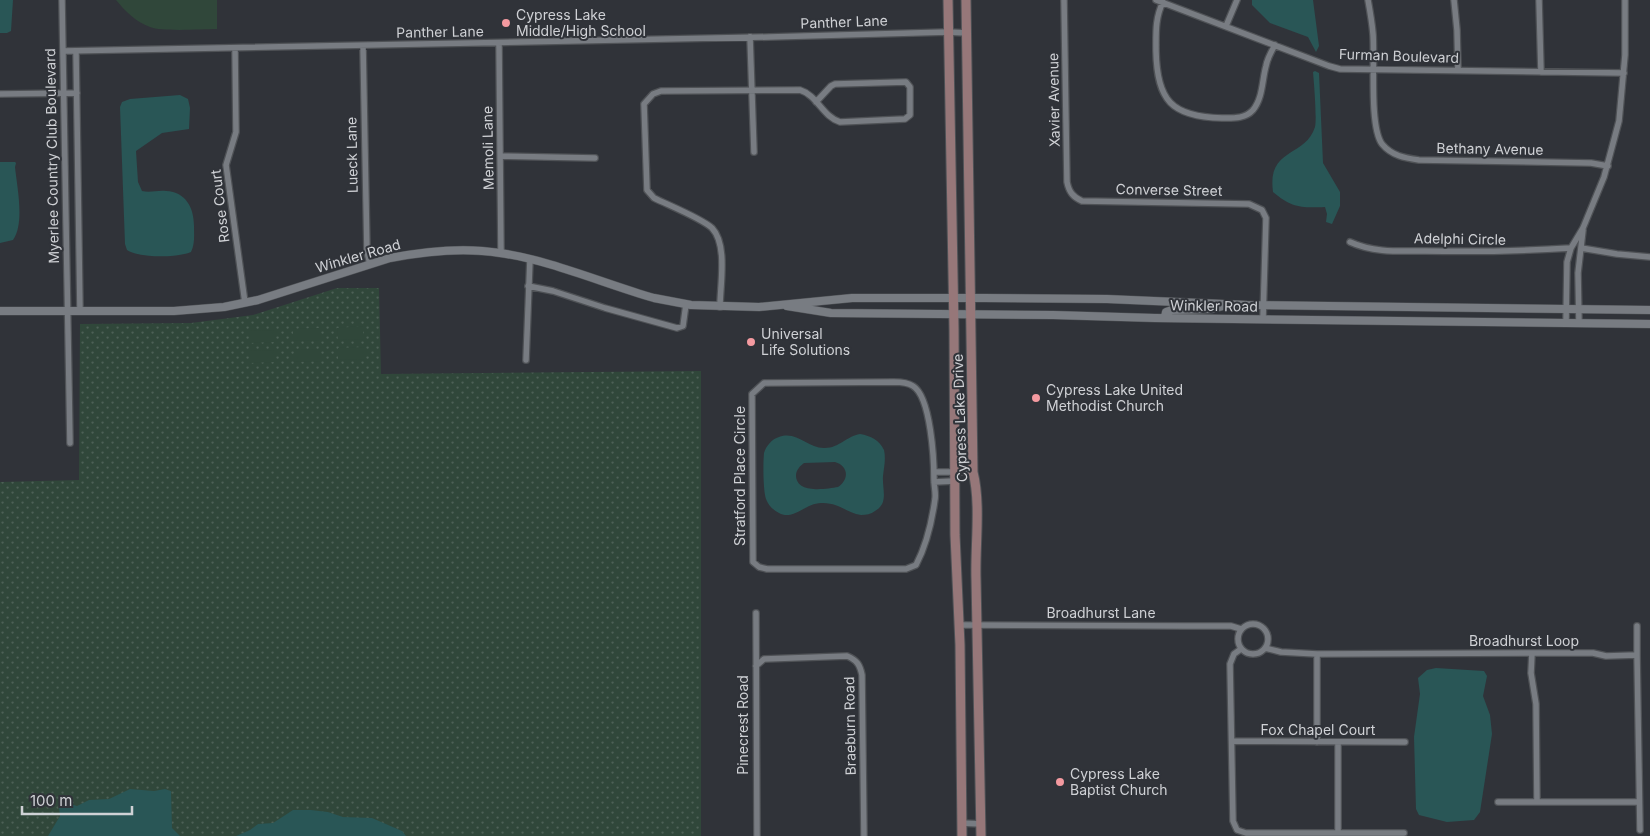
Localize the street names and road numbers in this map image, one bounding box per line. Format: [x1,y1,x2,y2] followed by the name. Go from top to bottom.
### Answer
[800,11,888,32] street label: Panther Lane
[396,22,484,41] street label: Panther Lane
[1339,45,1459,66] street label: Furman Boulevard
[41,48,62,264] street label: Myerlee Country Club Boulevard
[1044,53,1063,147] street label: Xavier Avenue
[478,106,497,190] street label: Memoli Lane
[342,117,361,193] street label: Lueck Lane
[1436,139,1544,158] street label: Bethany Avenue
[207,168,232,244] street label: Rose Court
[1116,180,1223,199] street label: Converse Street
[1414,229,1506,248] street label: Adelphi Circle
[313,235,402,276] street label: Winkler Road
[1170,296,1258,315] street label: Winkler Road
[949,353,970,483] street label: Cypress Lake Drive
[731,406,748,546] street label: Stratford Place Circle
[1046,604,1156,621] street label: Broadhurst Lane
[1469,632,1579,649] street label: Broadhurst Loop
[734,675,751,775] street label: Pinecrest Road
[840,676,859,776] street label: Braeburn Road
[1261,721,1376,738] street label: Fox Chapel Court

